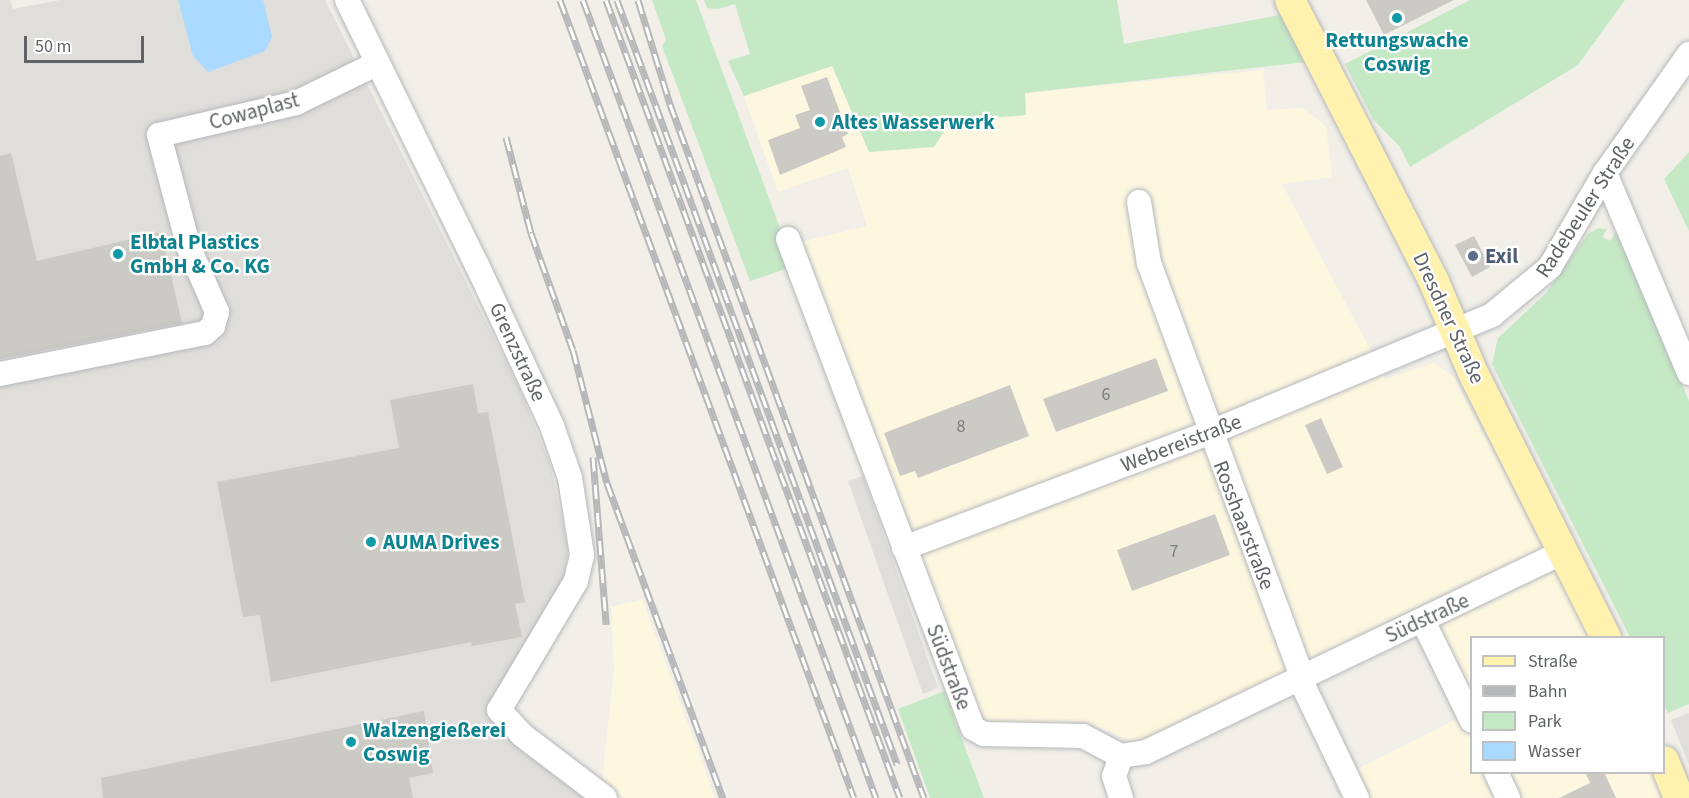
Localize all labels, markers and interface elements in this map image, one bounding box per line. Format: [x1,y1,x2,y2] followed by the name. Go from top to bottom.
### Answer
[1390,11,1404,25] marker: Rettungswache Coswig
[27,24,147,62] scale bar
[1325,27,1469,77] place label: Rettungswache Coswig
[35,34,71,59] text: 50 m
[206,87,302,135] street label: Cowaplast
[832,109,995,135] place label: Altes Wasserwerk
[813,115,827,129] marker: Altes Wasserwerk
[1530,132,1640,282] street label: Radebeuler Straße
[130,229,270,279] place label: Elbtal Plastics GmbH & Co. KG
[1485,243,1518,269] place label: Exil
[111,247,125,261] marker: Elbtal Plastics GmbH & Co. KG
[1408,248,1490,388] street label: Dresdner Straße
[1466,249,1480,263] marker: Exil
[484,299,552,405] street label: Grenzstraße
[1102,384,1110,406] house number: 6
[1117,408,1245,478] street label: Webereistraße
[957,416,965,438] house number: 8
[1208,457,1280,593] street label: Rosshaarstraße
[383,529,499,555] place label: AUMA Drives
[364,535,378,549] marker: AUMA Drives
[1170,541,1178,563] house number: 7
[1381,588,1473,648] street label: Südstraße
[921,621,977,713] street label: Südstraße
[1470,636,1665,774] legend
[1528,649,1577,674] text: Straße
[1528,679,1567,704] text: Bahn
[1528,709,1562,734] text: Park
[363,717,506,767] place label: Walzengießerei Coswig
[344,735,358,749] marker: Walzengießerei Coswig
[1528,739,1581,764] text: Wasser

